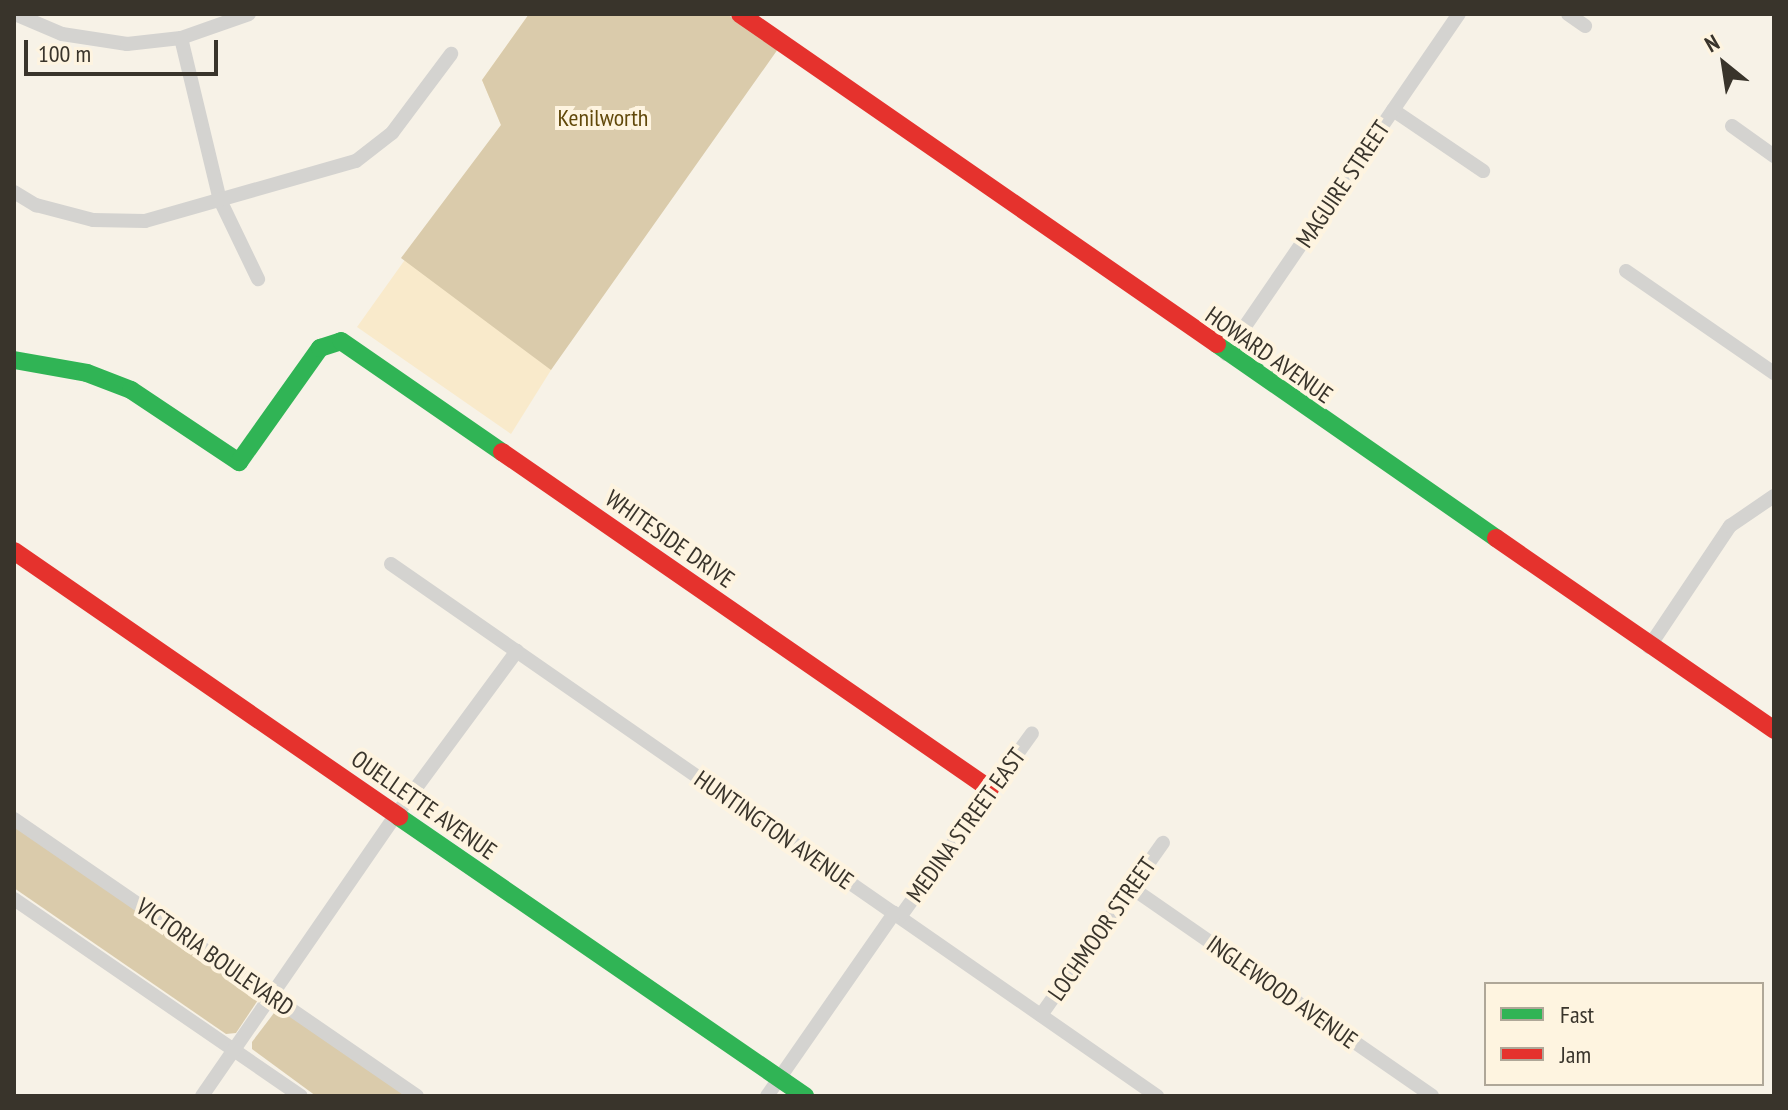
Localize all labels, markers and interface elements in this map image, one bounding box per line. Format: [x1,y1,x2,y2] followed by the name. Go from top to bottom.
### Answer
[28,24,222,74] scale bar
[1684,24,1764,104] north arrow
[1700,28,1724,58] text: N
[38,38,91,69] text: 100 m
[558,104,648,132] park label: Kenilworth
[1290,115,1396,253] street label: MAGUIRE STREET
[1200,300,1338,410] street label: HOWARD AVENUE
[600,484,740,594] street label: WHITESIDE DRIVE
[900,742,1032,908] street label: MEDINA STREET EAST
[346,744,502,866] street label: OUELLETTE AVENUE
[689,764,859,896] street label: HUNTINGTON AVENUE
[1042,852,1162,1006] street label: LOCHMOOR STREET
[130,892,300,1022] street label: VICTORIA BOULEVARD
[1201,929,1363,1055] street label: INGLEWOOD AVENUE
[1484,982,1764,1086] legend
[1560,999,1594,1030] text: Fast
[1560,1039,1591,1070] text: Jam

